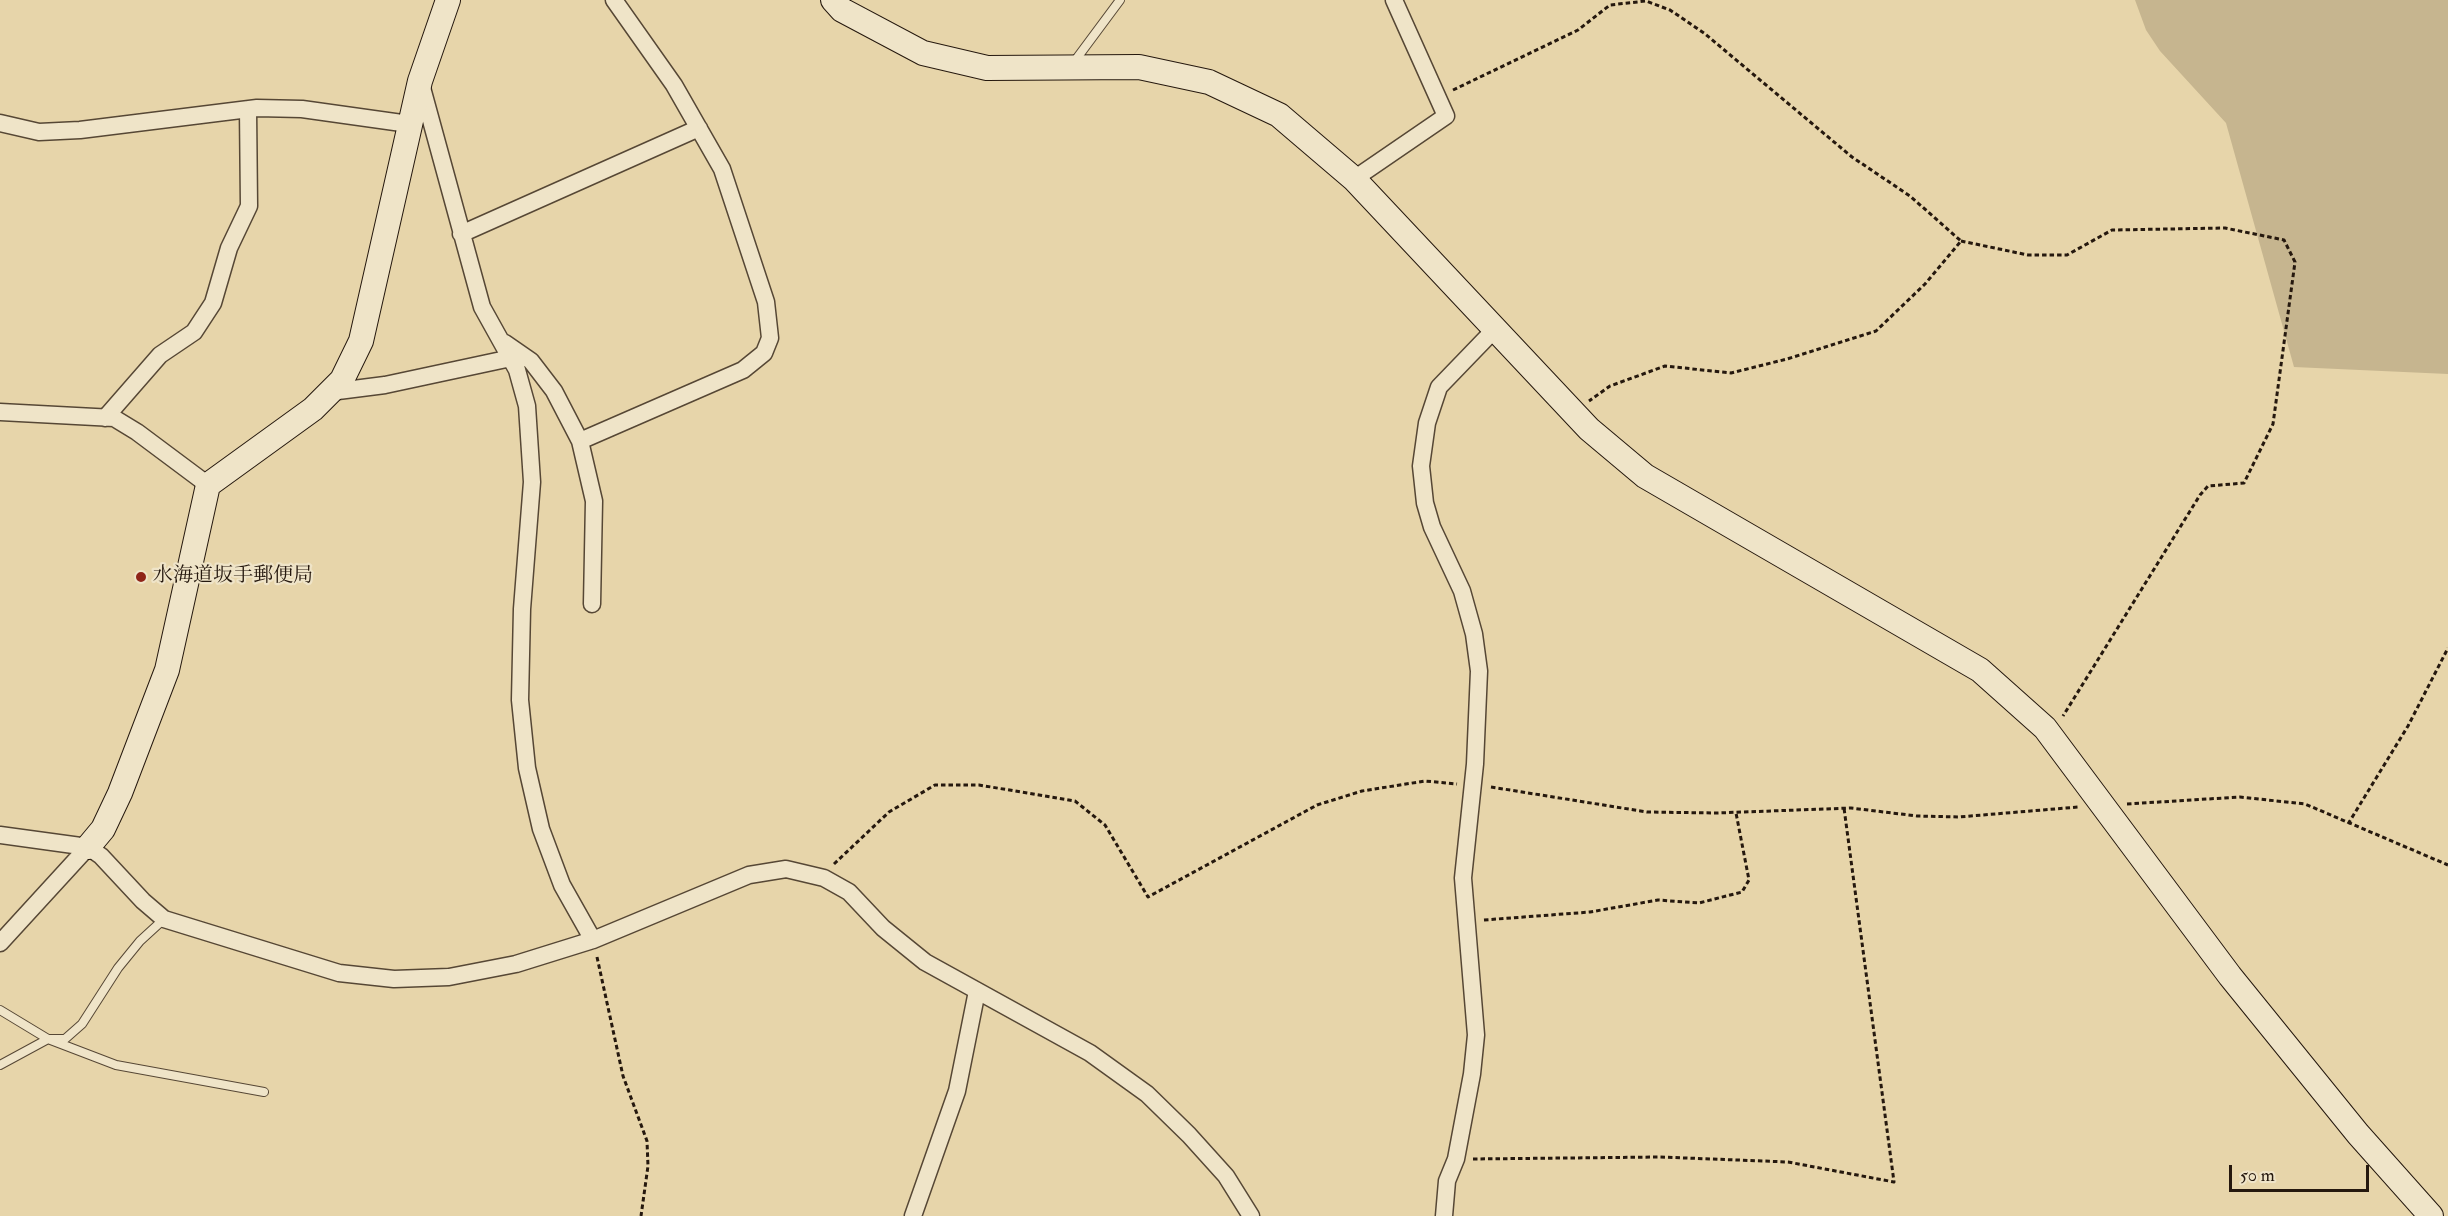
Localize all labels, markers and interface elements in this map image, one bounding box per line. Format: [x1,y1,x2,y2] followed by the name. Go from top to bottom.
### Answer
[153,565,313,589] place label: 水海道坂手郵便局
[134,570,148,584] marker: 水海道坂手郵便局
[2232,1153,2372,1191] scale bar
[2240,1164,2275,1187] text: 50 m

